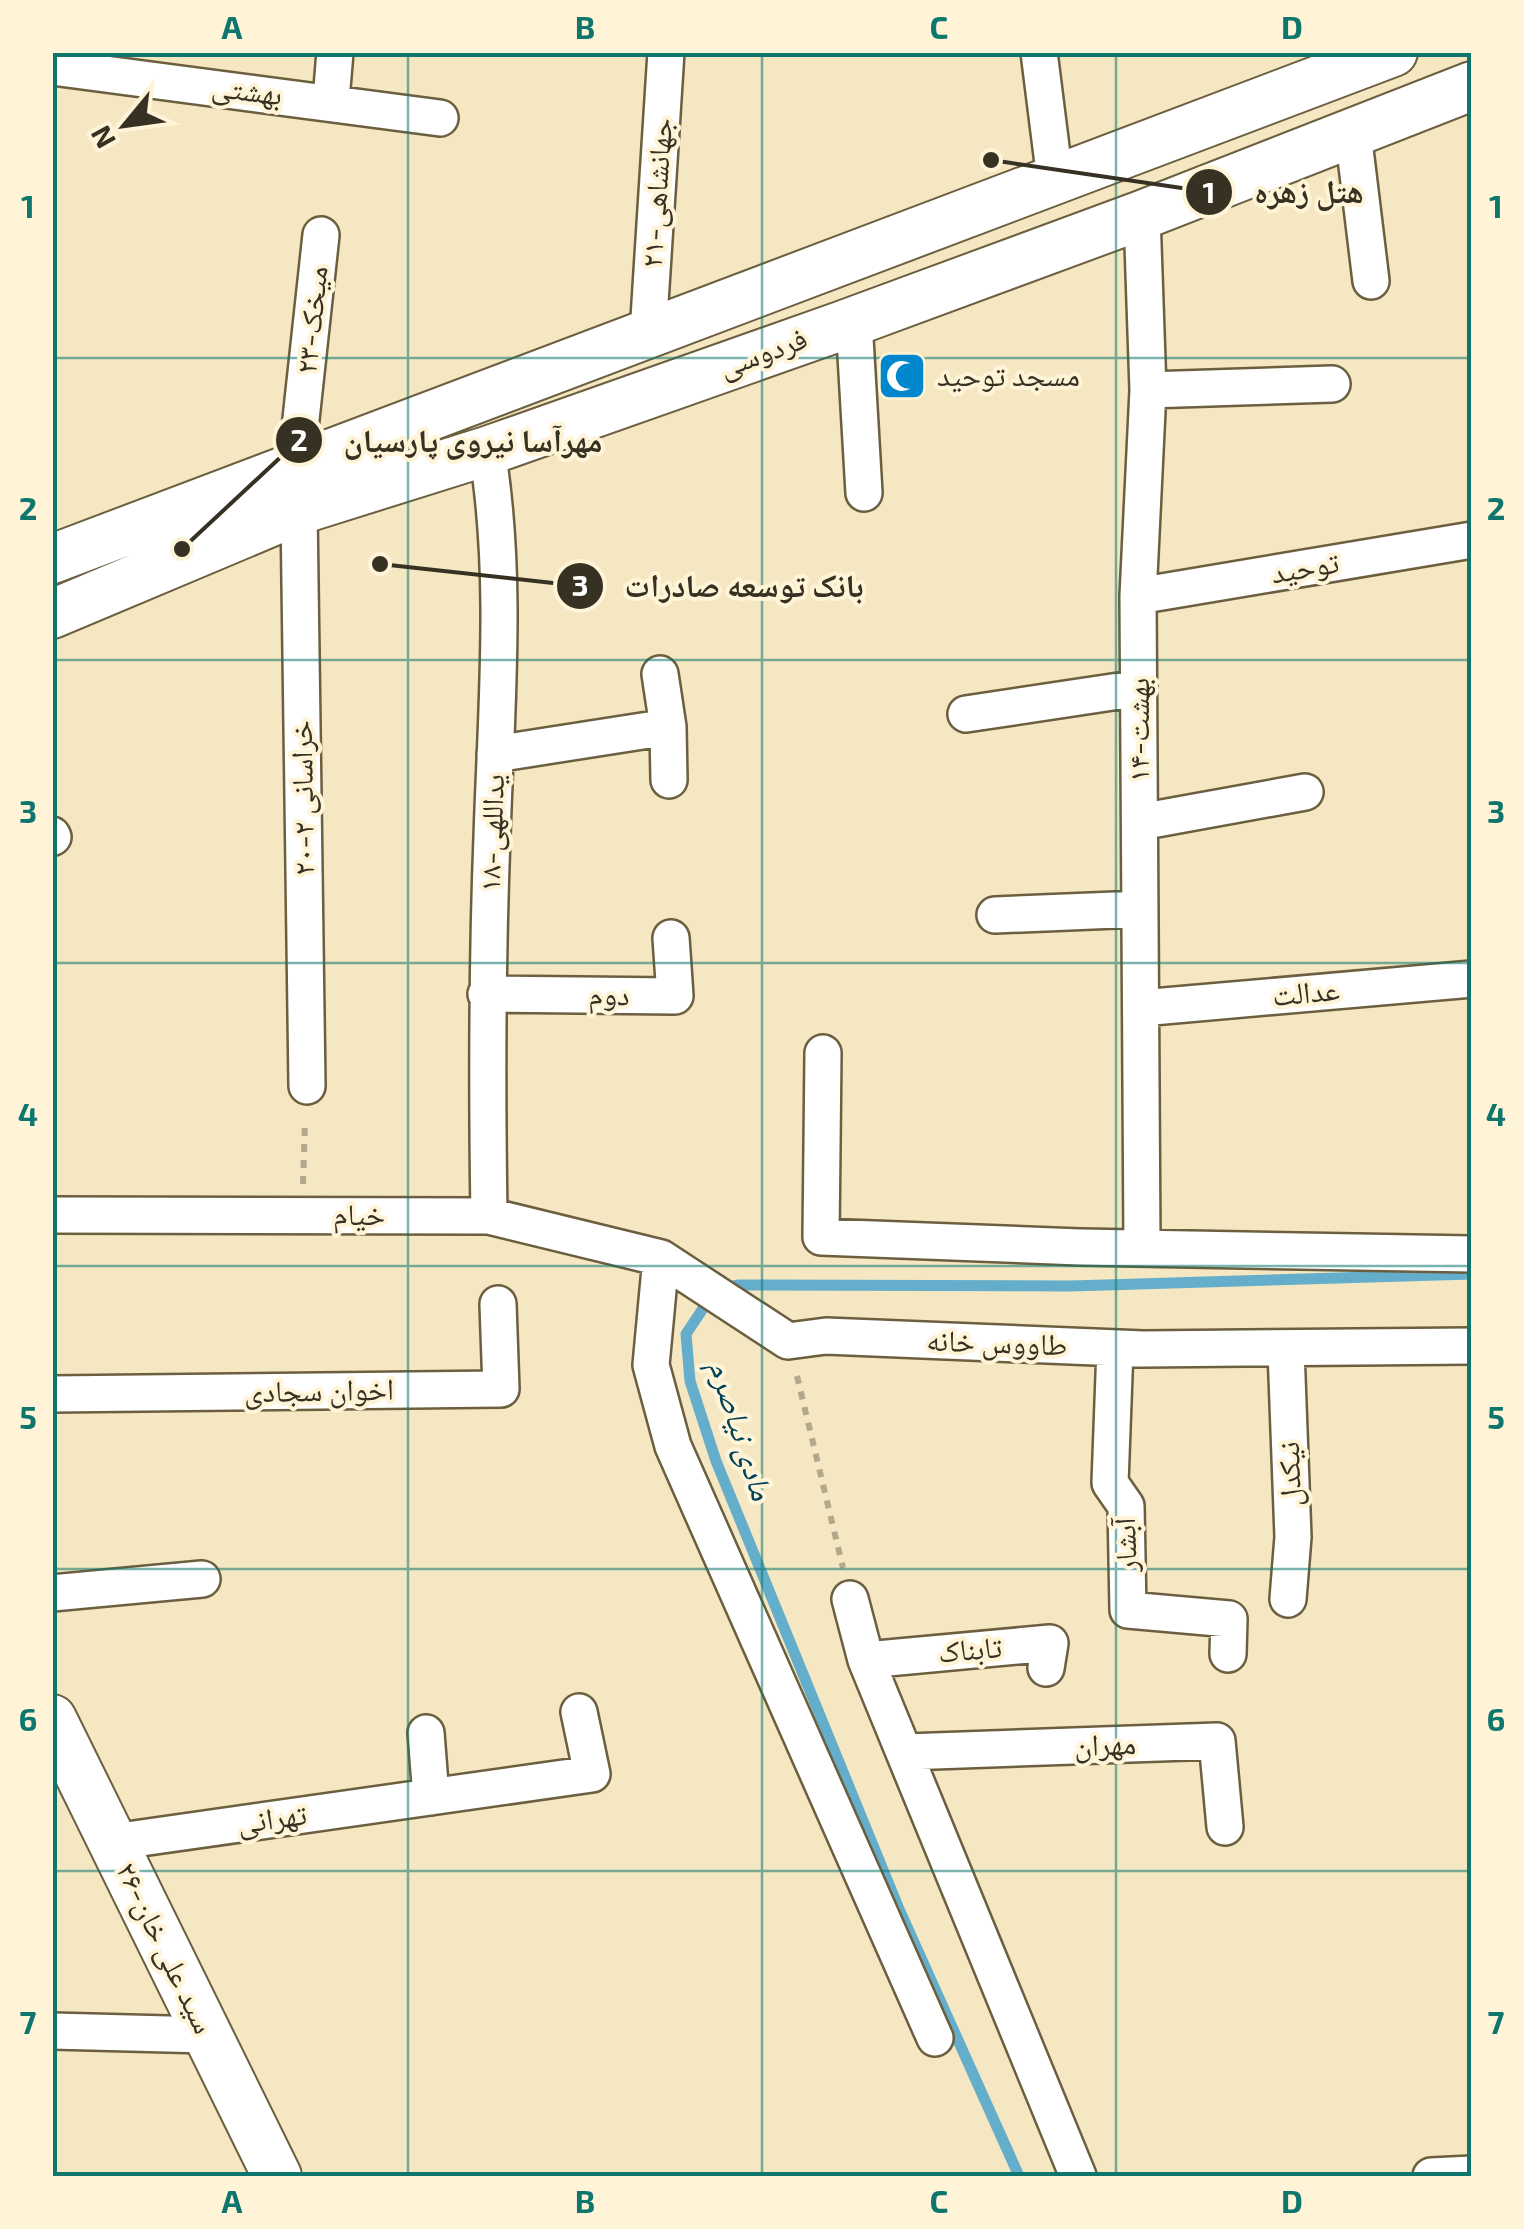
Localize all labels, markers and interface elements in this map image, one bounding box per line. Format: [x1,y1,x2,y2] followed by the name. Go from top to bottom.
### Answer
[222,7,243,45] text: A
[575,7,595,45] text: B
[930,7,948,45] text: C
[1281,7,1303,45] text: D
[210,67,285,113] street label: بهشتی
[75,75,175,175] north arrow
[632,117,680,269] street label: ۲۱-جهانشاهی
[82,121,122,155] text: N
[1184,161,1383,223] callout: هتل زهره
[1254,171,1364,211] text: هتل زهره
[1203,173,1215,209] text: 1
[21,186,35,224] text: 1
[1489,186,1503,224] text: 1
[286,264,334,376] street label: ۲۳-میخک
[713,319,812,386] street label: فردوسی
[876,350,928,402] mosque icon: مسجد توحید
[937,356,1080,393] place label: مسجد توحید
[274,409,623,471] callout: مهرآسا نیروی پارسیان
[344,420,602,460] text: مهرآسا نیروی پارسیان
[290,421,308,457] text: 2
[19,488,37,526] text: 2
[1487,488,1505,526] text: 2
[1268,542,1342,590] street label: توحید
[555,555,884,617] callout: بانک توسعه صادرات
[625,565,863,604] text: بانک توسعه صادرات
[571,566,589,602] text: 3
[1119,678,1156,782] street label: ۱۴-بهشت
[282,720,322,876] street label: ۲۰-خراسانی ۲
[470,773,512,893] street label: ۱۸-یداللهی
[19,791,37,829] text: 3
[1487,791,1505,829] text: 3
[1271,970,1341,1012] street label: عدالت
[588,975,630,1014] street label: دوم
[18,1094,38,1132] text: 4
[1486,1094,1506,1132] text: 4
[333,1195,385,1234] street label: خیام
[926,1321,1068,1363] street label: طاووس خانه
[699,1355,783,1506] water label: مادی نیاصرم
[244,1370,394,1410] street label: اخوان سجادی
[19,1397,37,1435] text: 5
[1487,1397,1505,1435] text: 5
[1269,1441,1309,1507] street label: نیکدل
[1105,1516,1144,1574] street label: آبشار
[936,1627,1004,1670] street label: تابناک
[19,1699,37,1737] text: 6
[1487,1699,1505,1737] text: 6
[1073,1724,1137,1764] street label: مهران
[235,1794,309,1842] street label: تهرانی
[108,1856,224,2039] street label: ۲۶-سید علی خان
[20,2002,37,2040] text: 7
[1488,2002,1505,2040] text: 7
[222,2181,243,2219] text: A
[575,2181,595,2219] text: B
[930,2181,948,2219] text: C
[1281,2181,1303,2219] text: D

